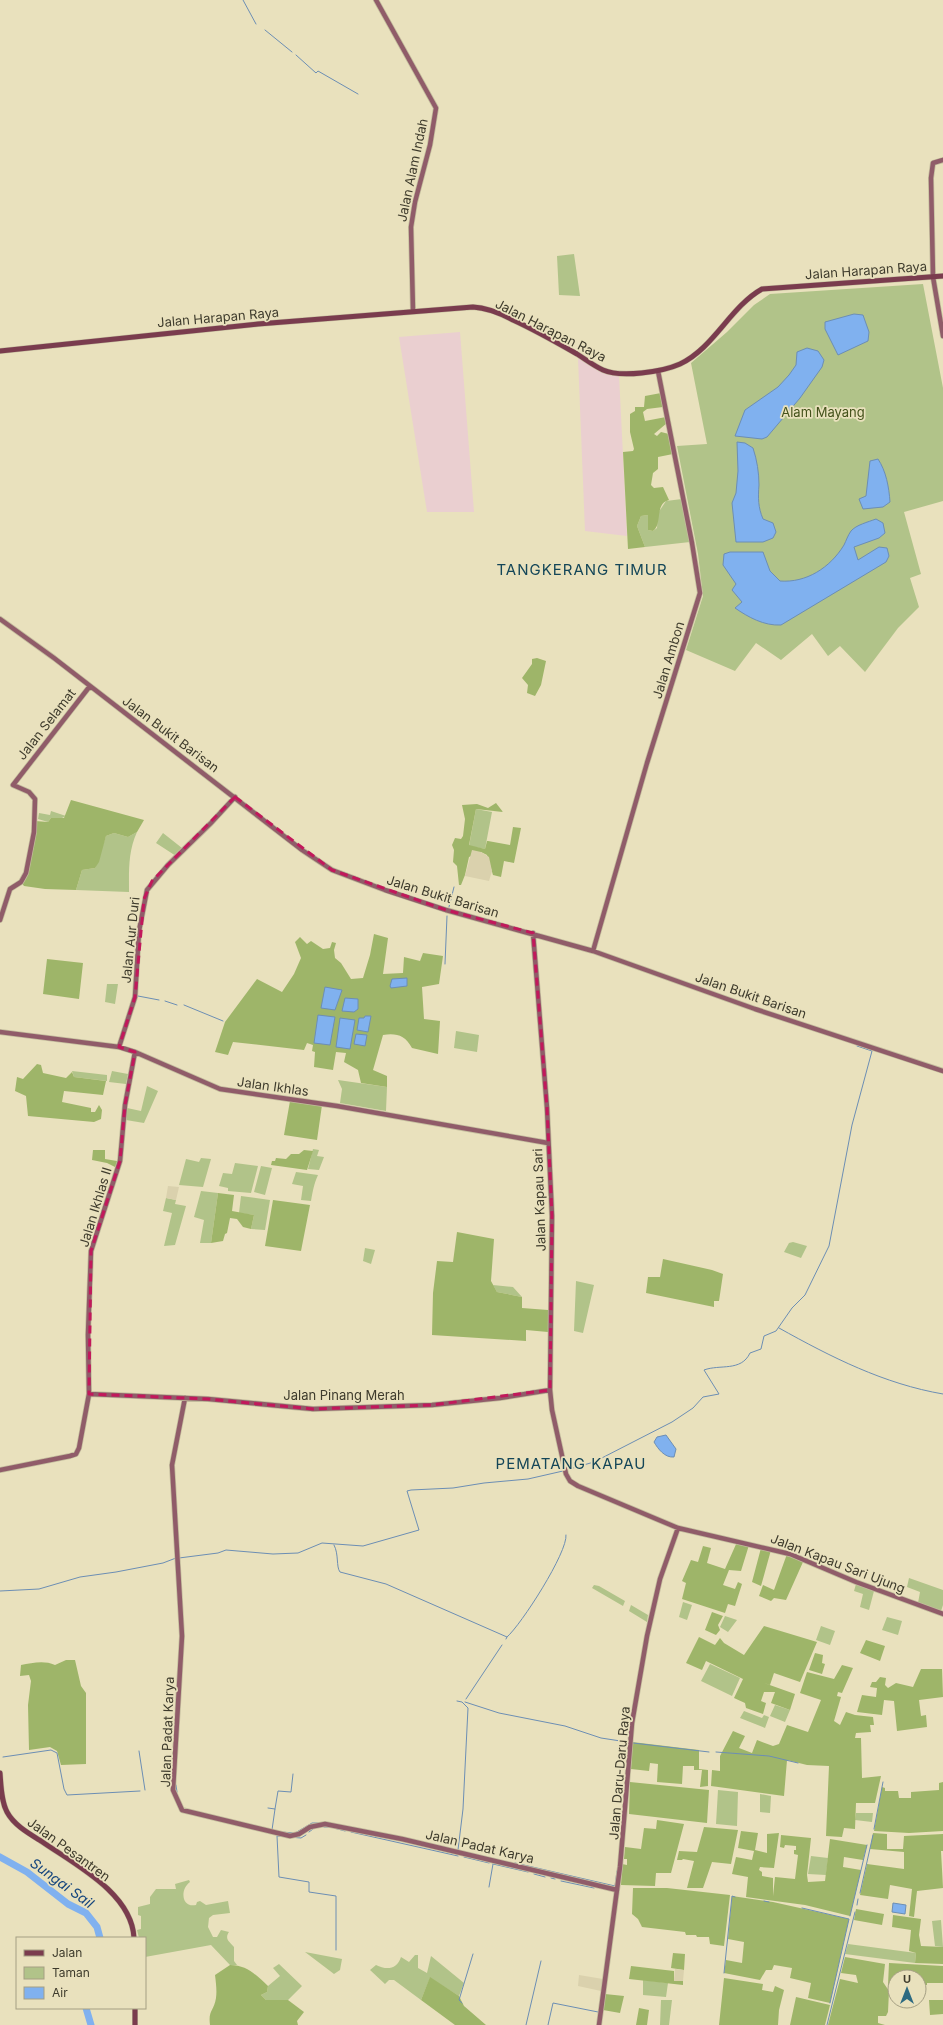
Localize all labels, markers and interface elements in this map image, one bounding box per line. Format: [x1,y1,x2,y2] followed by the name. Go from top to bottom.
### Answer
[393,117,431,223] street label: Jalan Alam Indah
[804,258,928,282] street label: Jalan Harapan Raya
[493,295,609,365] street label: Jalan Harapan Raya
[156,304,280,330] street label: Jalan Harapan Raya
[781,404,865,420] park label: Alam Mayang
[496,560,668,579] district label: TANGKERANG TIMUR
[649,619,687,701] street label: Jalan Ambon
[13,685,79,763] street label: Jalan Selamat
[120,692,222,776] street label: Jalan Bukit Barisan
[385,871,501,921] street label: Jalan Bukit Barisan
[117,896,143,984] street label: Jalan Aur Duri
[693,968,809,1022] street label: Jalan Bukit Barisan
[236,1073,310,1099] street label: Jalan Ikhlas
[529,1148,549,1252] street label: Jalan Kapau Sari
[75,1165,115,1249] street label: Jalan Ikhlas II
[283,1387,405,1403] street label: Jalan Pinang Merah
[496,1454,646,1473] district label: PEMATANG KAPAU
[768,1530,908,1596] street label: Jalan Kapau Sari Ujung
[157,1676,177,1788] street label: Jalan Padat Karya
[605,1706,633,1840] street label: Jalan Daru-Daru Raya
[25,1814,113,1884] street label: Jalan Pesantren
[424,1826,536,1866] street label: Jalan Padat Karya
[27,1854,98,1912] water label: Sungai Sail
[16,1937,146,2009] legend
[52,1945,82,1960] text: Jalan
[52,1965,90,1980] text: Taman
[887,1969,927,2009] north arrow
[903,1972,911,1986] text: U
[52,1985,68,2000] text: Air

